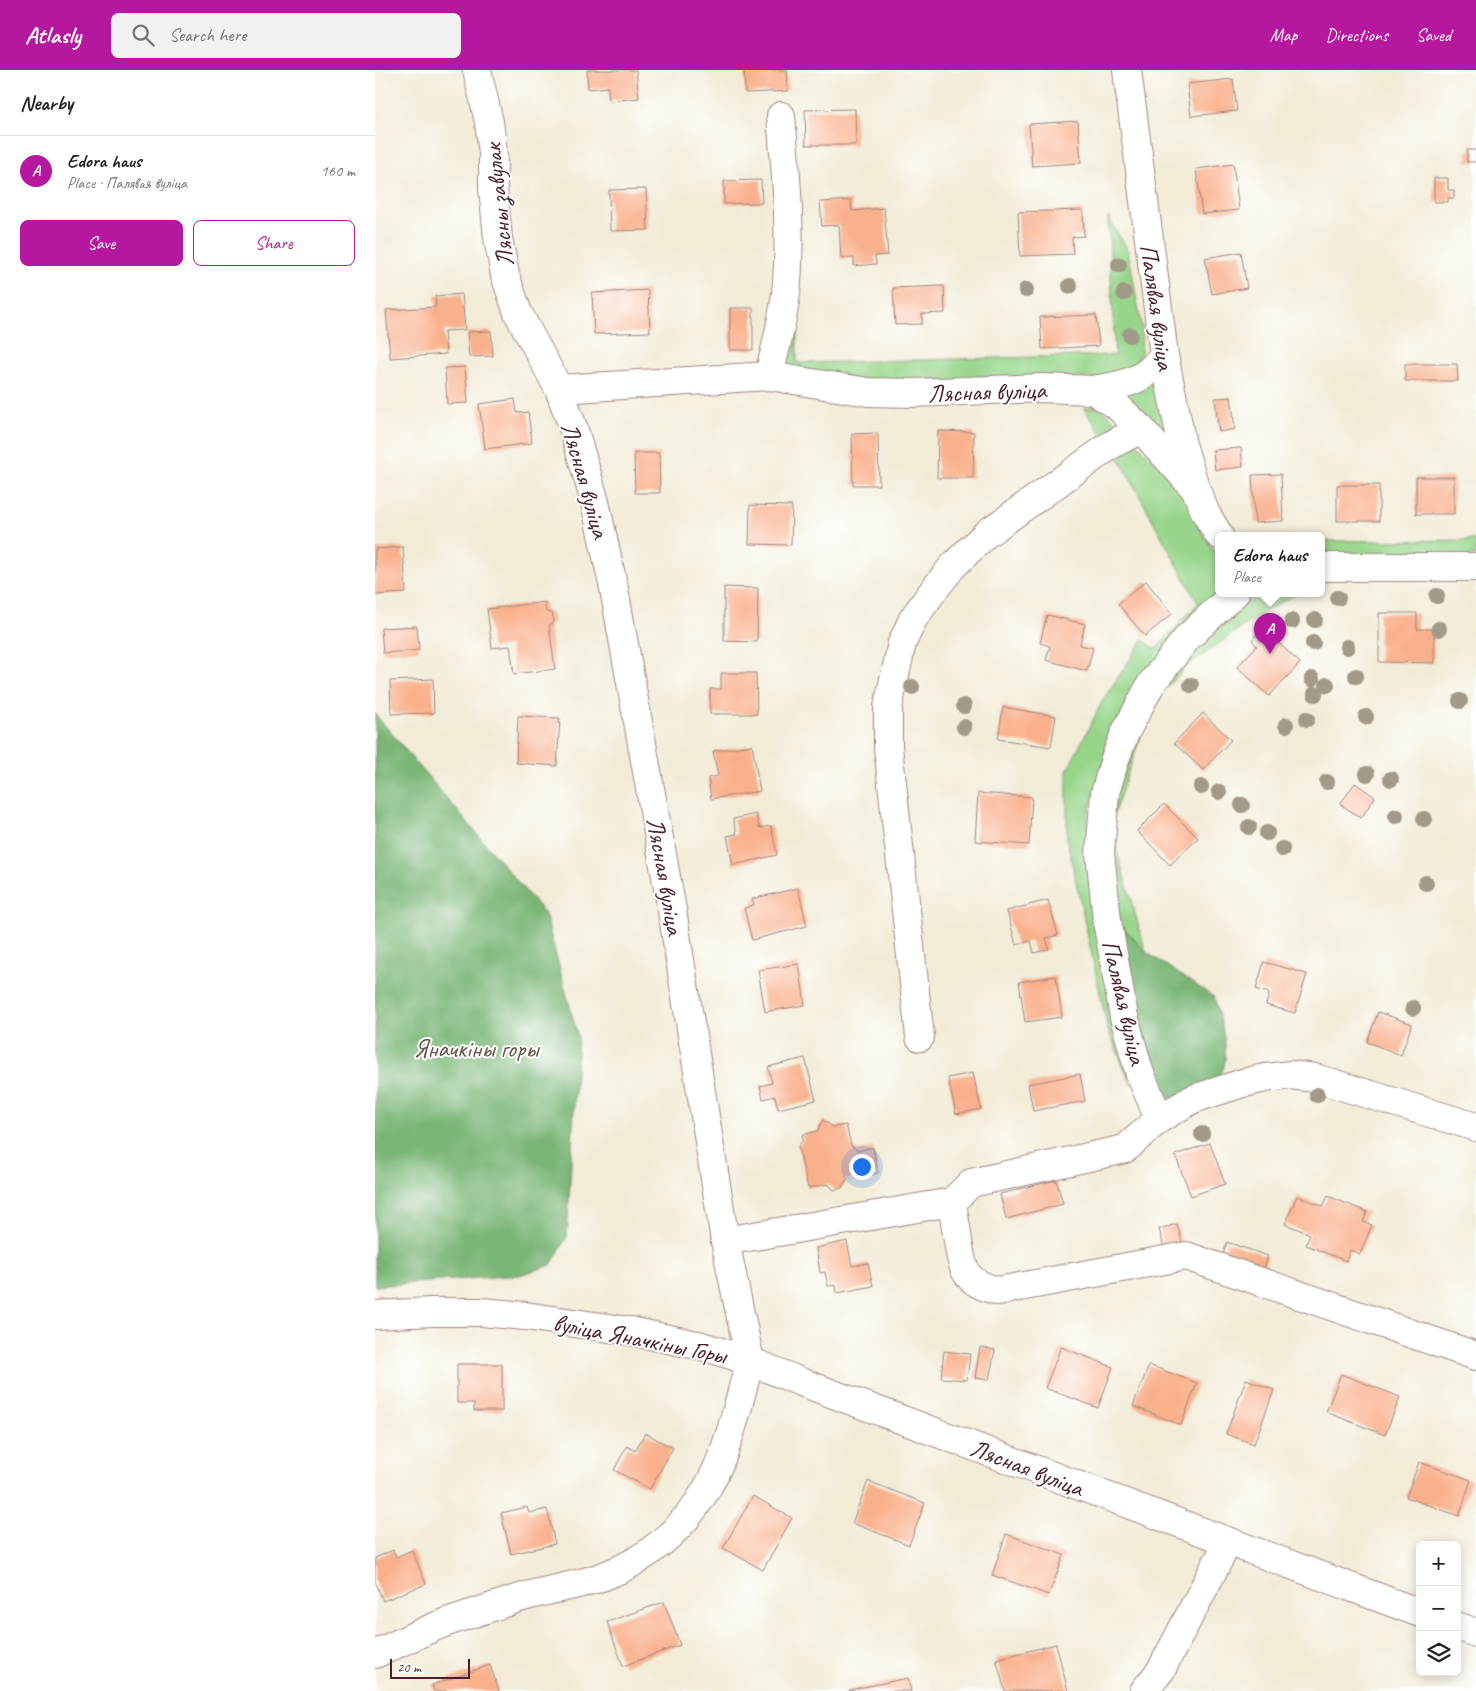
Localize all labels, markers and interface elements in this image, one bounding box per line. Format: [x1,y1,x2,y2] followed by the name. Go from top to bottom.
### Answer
[111,13,461,58] search box
[25,20,81,50] text: Atlasly
[129,21,157,49] icon: search
[169,23,246,47] text: Search here
[1270,24,1297,46] text: Map
[1325,24,1388,46] text: Directions
[1416,24,1451,46] text: Saved
[20,90,73,116] text: Nearby
[476,139,522,268] street label: Лясны завулак
[67,149,141,173] text: Edora haus
[32,161,40,181] text: A
[321,161,355,181] text: 160 m
[67,173,187,193] text: Place · Палявая вуліца
[20,220,183,266] button: Save
[193,220,355,266] button: Share
[1132,242,1182,374] street label: Палявая вуліца
[927,374,1049,410] street label: Лясная вуліца
[553,419,617,544] street label: Лясная вуліца
[1215,532,1325,597] popup
[1233,543,1307,567] text: Edora haus
[1233,567,1261,587] text: Place
[1254,613,1286,654] pin: A
[639,815,691,939] street label: Лясная вуліца
[1094,937,1154,1070] street label: Палявая вуліца
[414,1033,540,1065] park label: Яначкіны горы
[849,1154,875,1180] your location
[550,1307,731,1372] street label: вуліца Яначкіны Горы
[966,1432,1090,1505] street label: Лясная вуліца
[1416,1541,1461,1676] map controls
[1416,1541,1461,1586] button: +
[1416,1586,1461,1631] button: −
[1416,1631,1461,1676] button: layers
[390,1656,470,1679] scale bar
[397,1659,421,1676] text: 20 m

